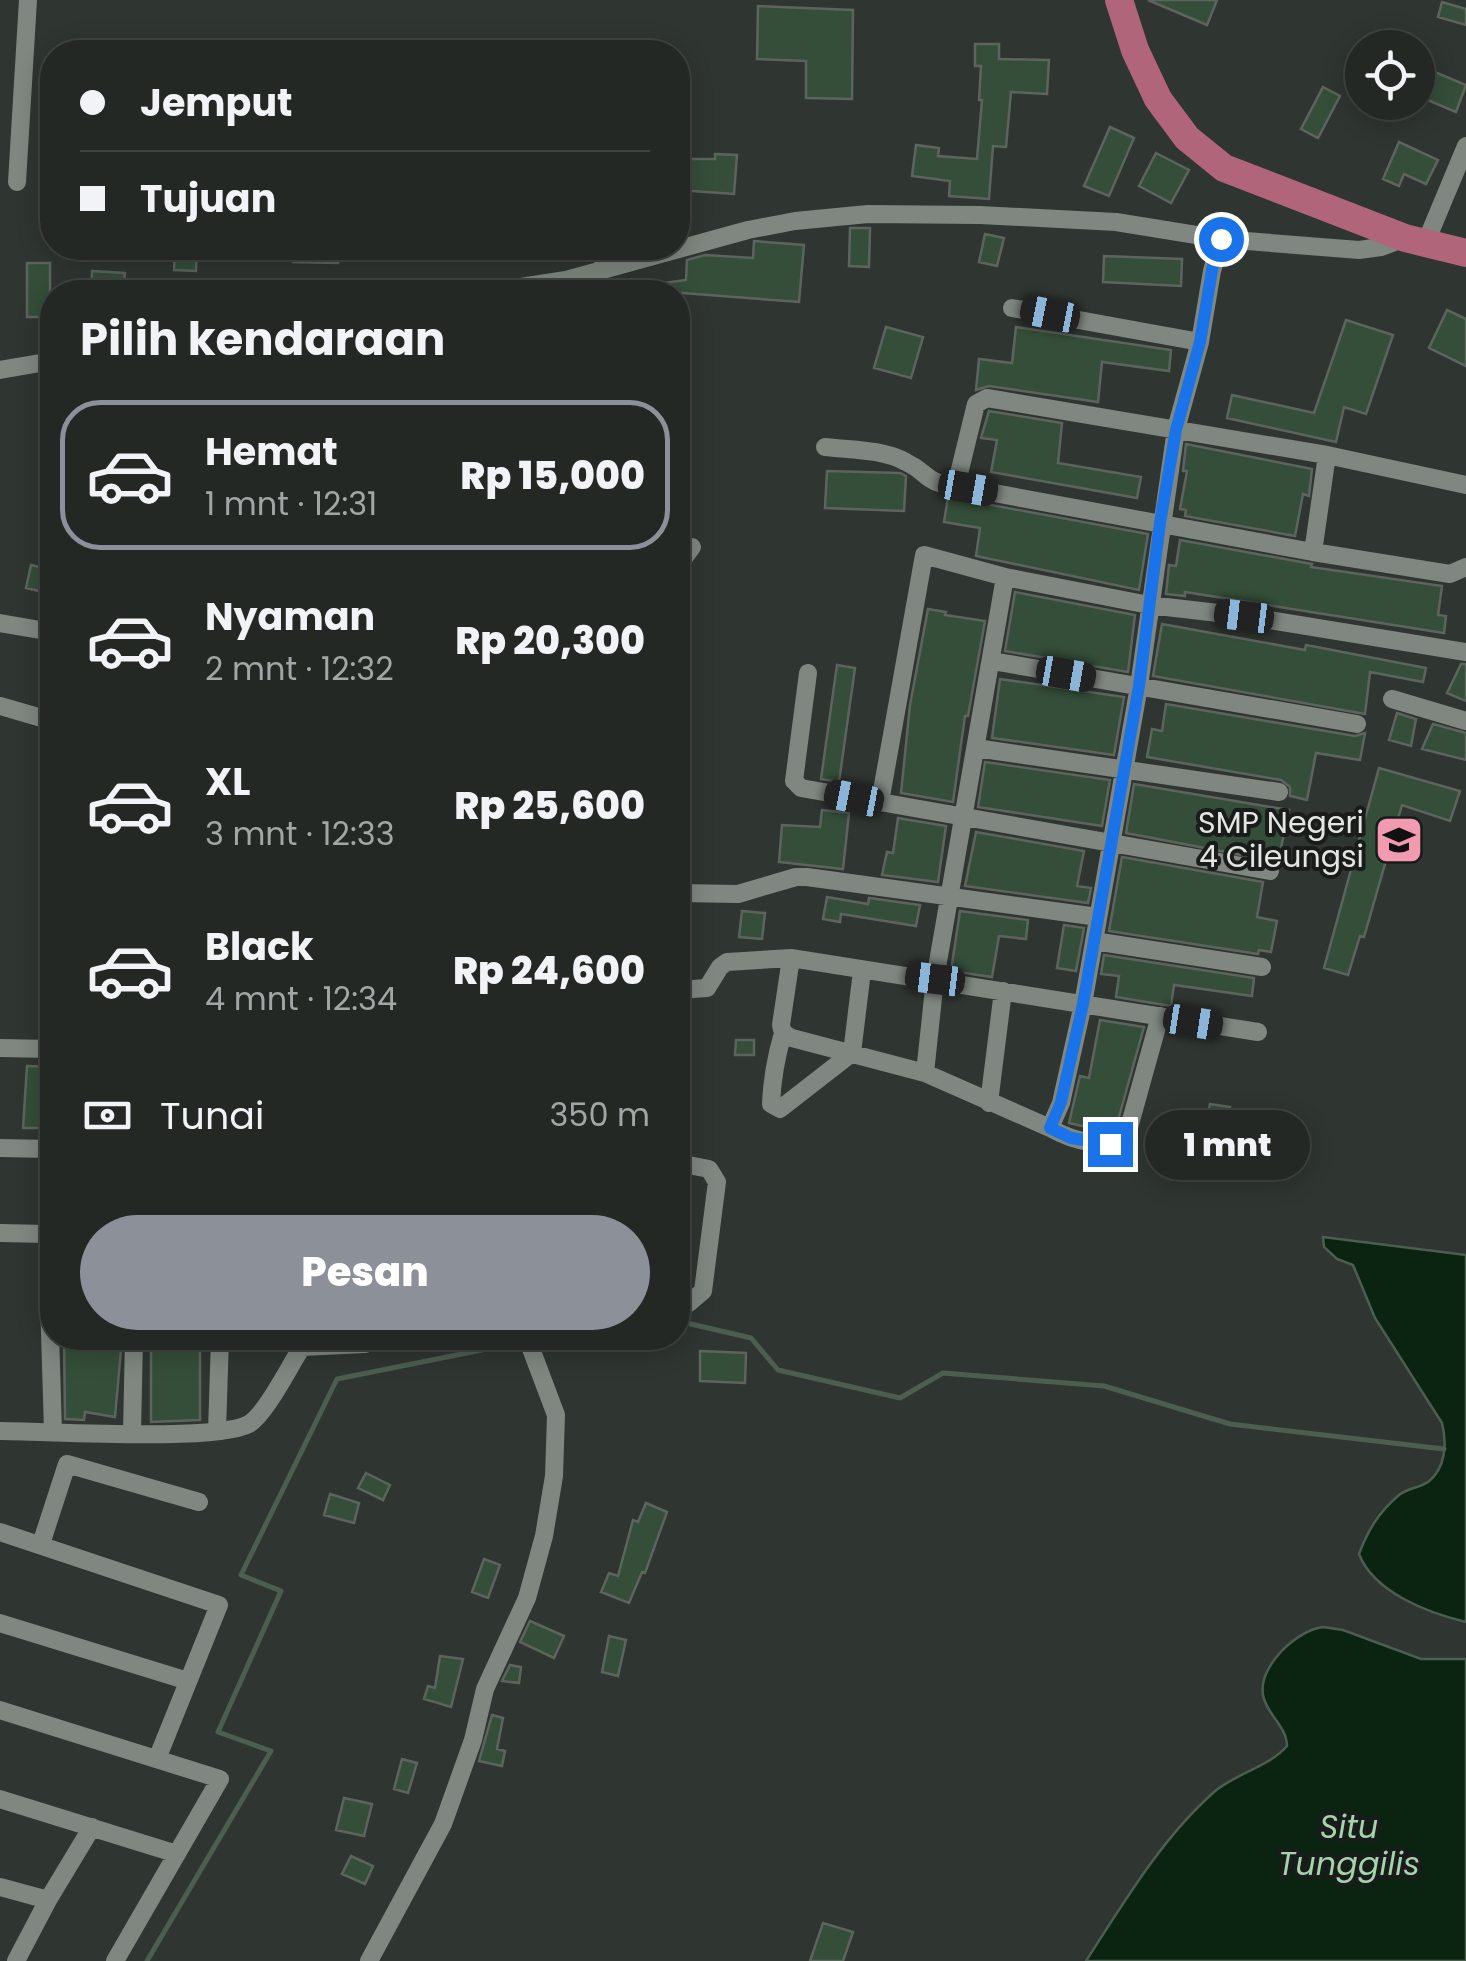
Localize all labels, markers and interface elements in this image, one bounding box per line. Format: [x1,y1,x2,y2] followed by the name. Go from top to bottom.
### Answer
[1345,30,1435,120] map controls
[1345,30,1435,120] button: locate
[140,76,292,129] text: Jemput
[140,172,276,225] text: Tujuan
[1199,217,1244,262] route start
[1018,294,1082,334] car
[80,308,445,371] text: Pilih kendaraan
[205,425,338,478] text: Hemat
[85,430,175,520] icon: car
[460,449,645,502] text: Rp 15,000
[936,468,1000,508] car
[205,481,377,526] text: 1 mnt · 12:31
[205,590,375,643] text: Nyaman
[85,595,175,685] icon: car
[1212,597,1276,635] car
[455,614,645,667] text: Rp 20,300
[205,646,394,691] text: 2 mnt · 12:32
[1034,654,1098,694] car
[205,755,250,808] text: XL
[85,760,175,850] icon: car
[822,778,886,818] car
[454,779,645,832] text: Rp 25,600
[1198,801,1364,878] place label: SMP Negeri 4 Cileungsi
[205,811,395,856] text: 3 mnt · 12:33
[1373,814,1425,866] school or university icon: SMP Negeri 4 Cileungsi
[205,920,314,973] text: Black
[85,925,175,1015] icon: car
[453,944,645,997] text: Rp 24,600
[903,960,967,998] car
[205,976,397,1021] text: 4 mnt · 12:34
[1161,1002,1225,1042] car
[80,1088,135,1143] icon: cash
[160,1089,264,1142] text: Tunai
[549,1092,650,1137] text: 350 m
[1145,1109,1310,1179] callout: 1 mnt
[1088,1122,1133,1167] route end
[1183,1122,1272,1167] text: 1 mnt
[80,1215,650,1330] button: Pesan
[1278,1804,1420,1886] water label: Situ Tunggilis

